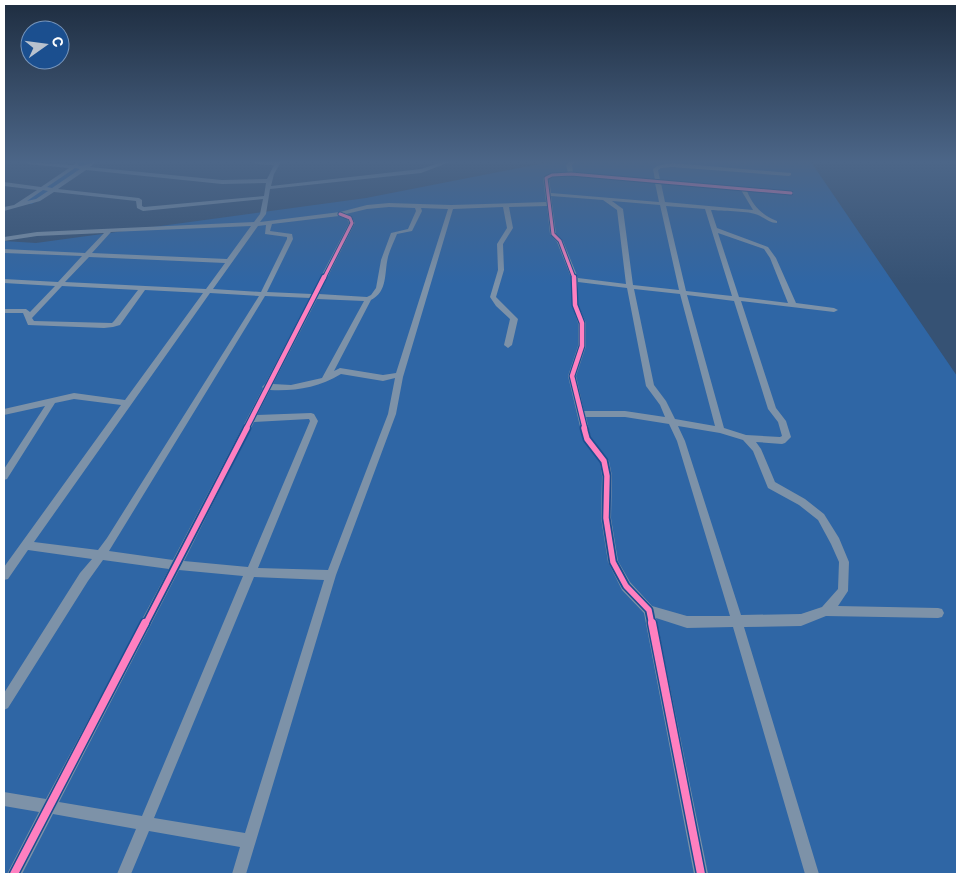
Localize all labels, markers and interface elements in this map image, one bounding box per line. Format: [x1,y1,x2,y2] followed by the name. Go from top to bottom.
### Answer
[20,20,70,70] north arrow
[49,35,68,49] text: С

